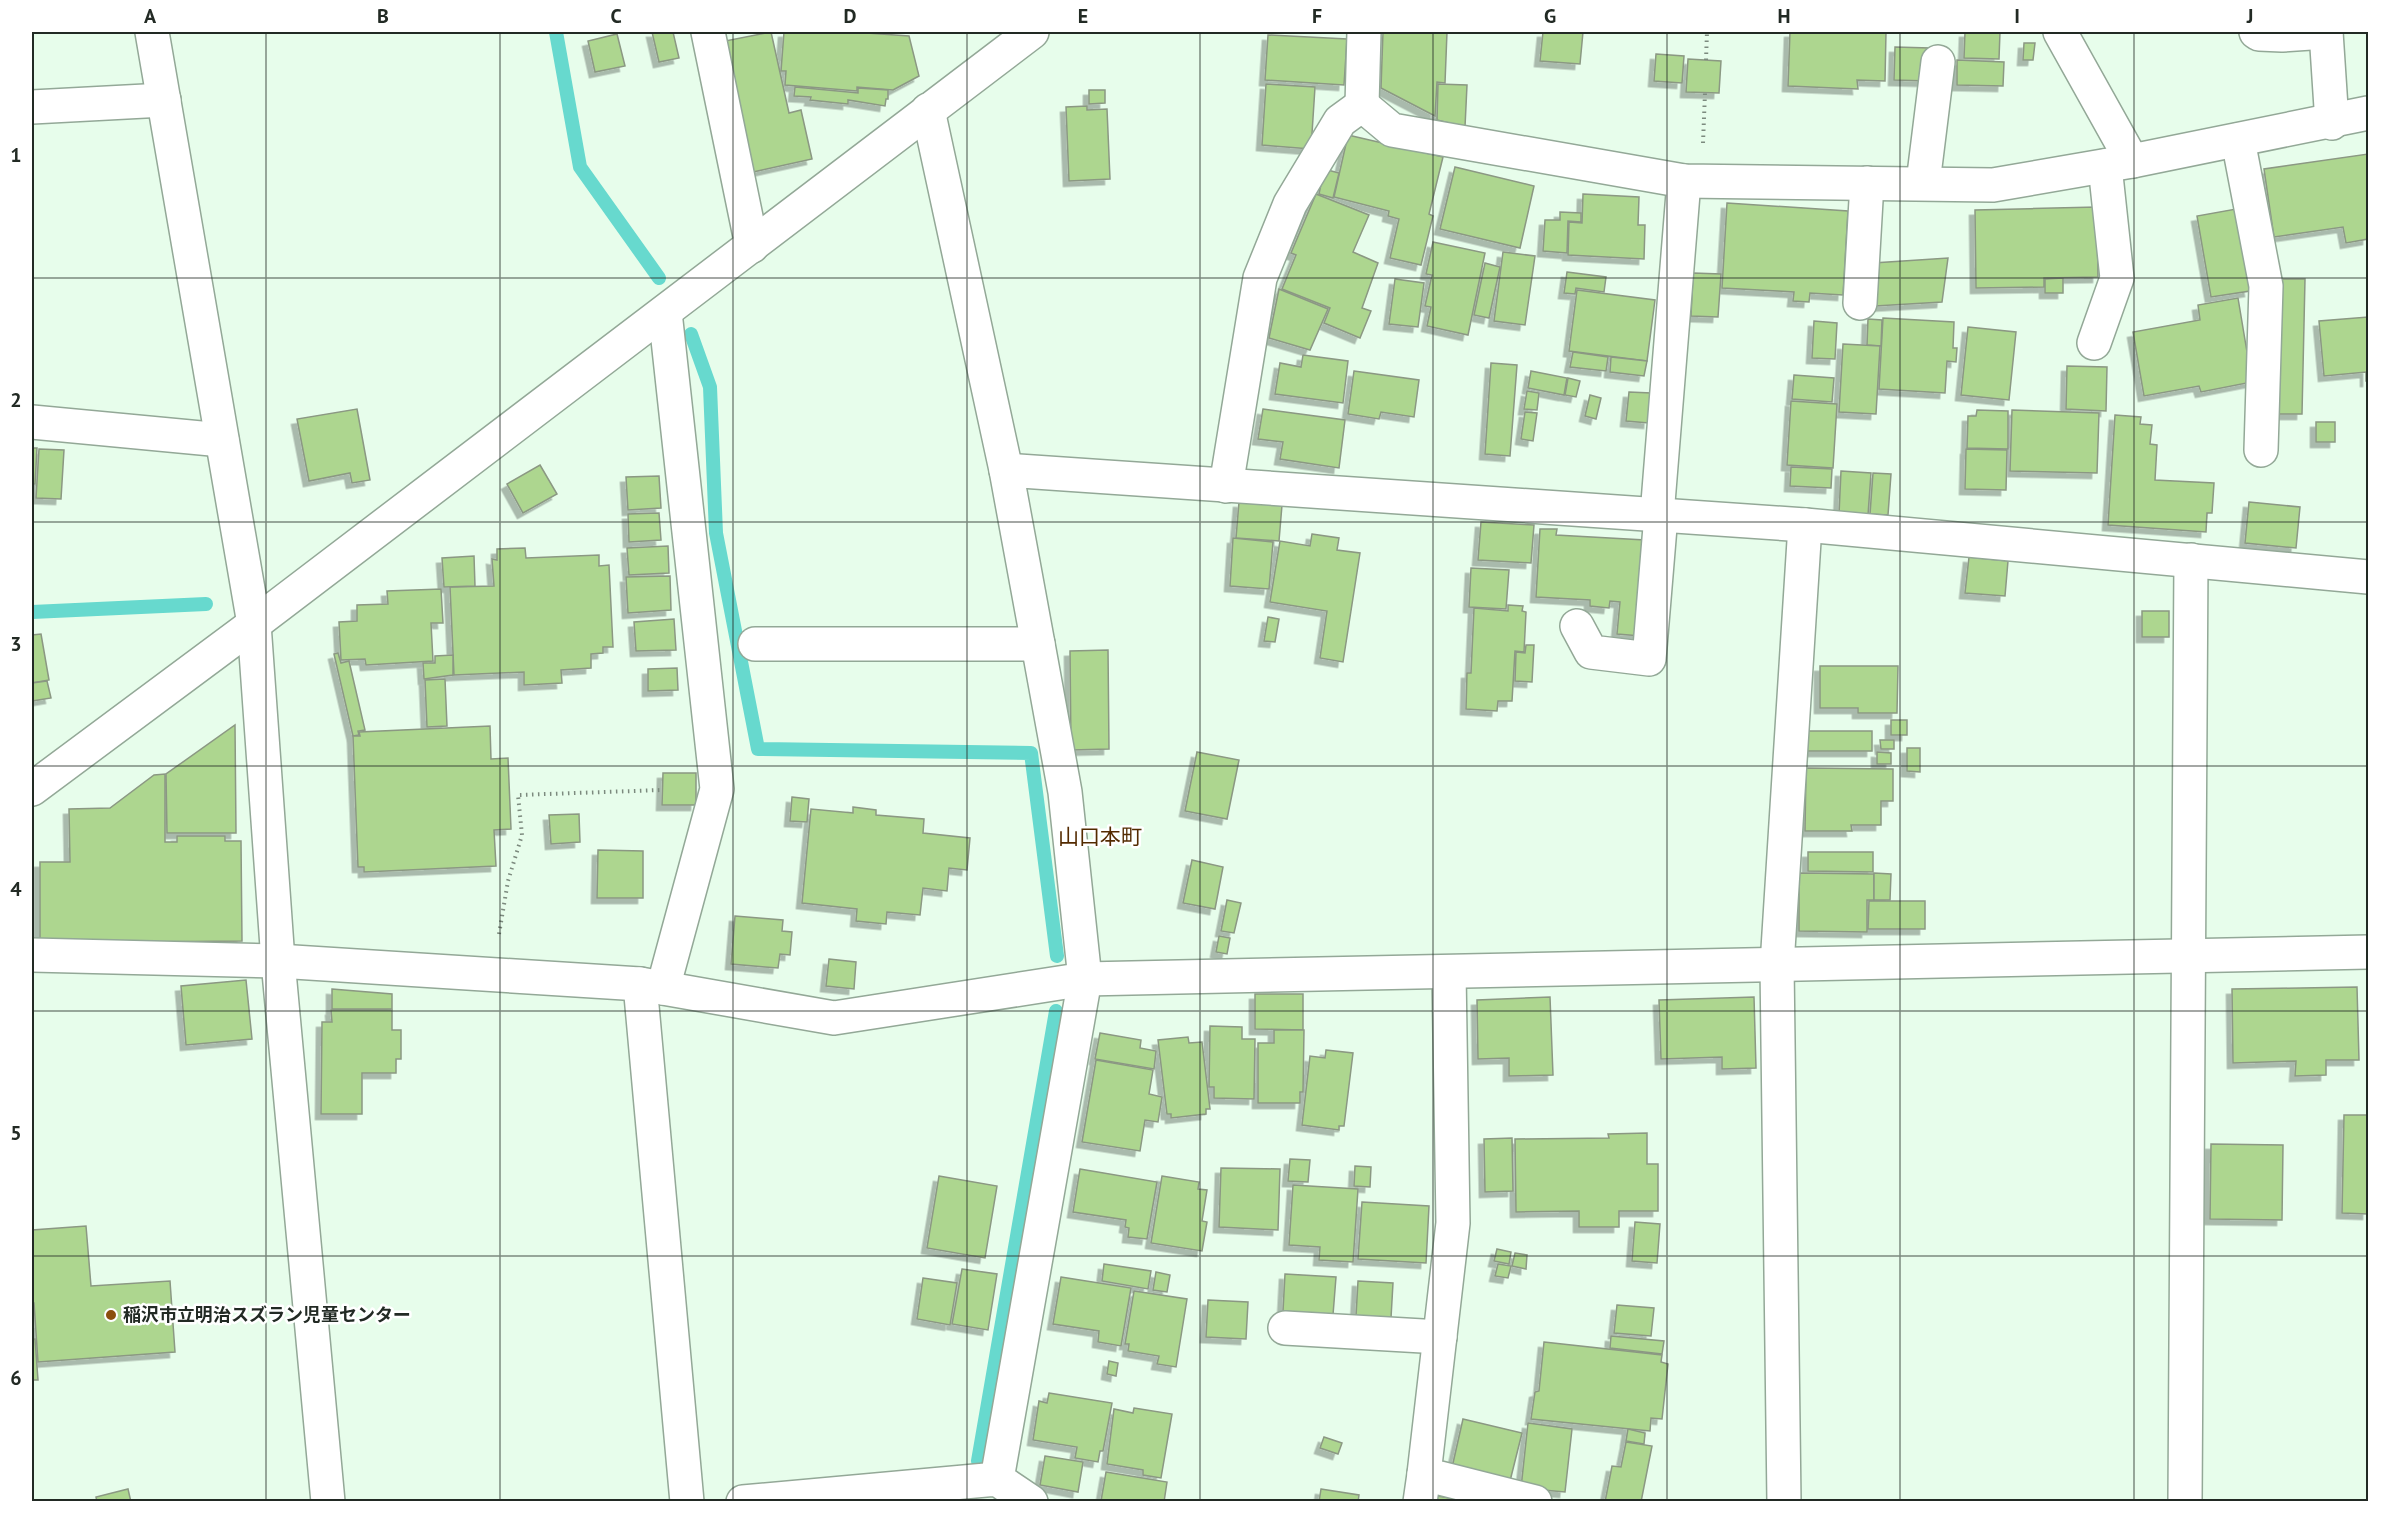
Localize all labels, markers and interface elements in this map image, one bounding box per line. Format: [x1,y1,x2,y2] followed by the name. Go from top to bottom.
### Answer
[144,3,157,29] text: A
[377,3,389,29] text: B
[610,3,622,29] text: C
[844,3,857,29] text: D
[1078,3,1088,29] text: E
[1312,3,1322,29] text: F
[1544,3,1556,29] text: G
[1777,3,1791,29] text: H
[2014,3,2020,29] text: I
[2246,3,2253,29] text: J
[10,142,22,168] text: 1
[10,387,22,413] text: 2
[10,631,22,657] text: 3
[1058,823,1142,850] district label: 山口本町
[10,876,22,902] text: 4
[10,1120,22,1146] text: 5
[123,1303,411,1326] place label: 稲沢市立明治スズラン児童センター
[104,1308,118,1322] marker: 稲沢市立明治スズラン児童センター
[10,1365,22,1391] text: 6

